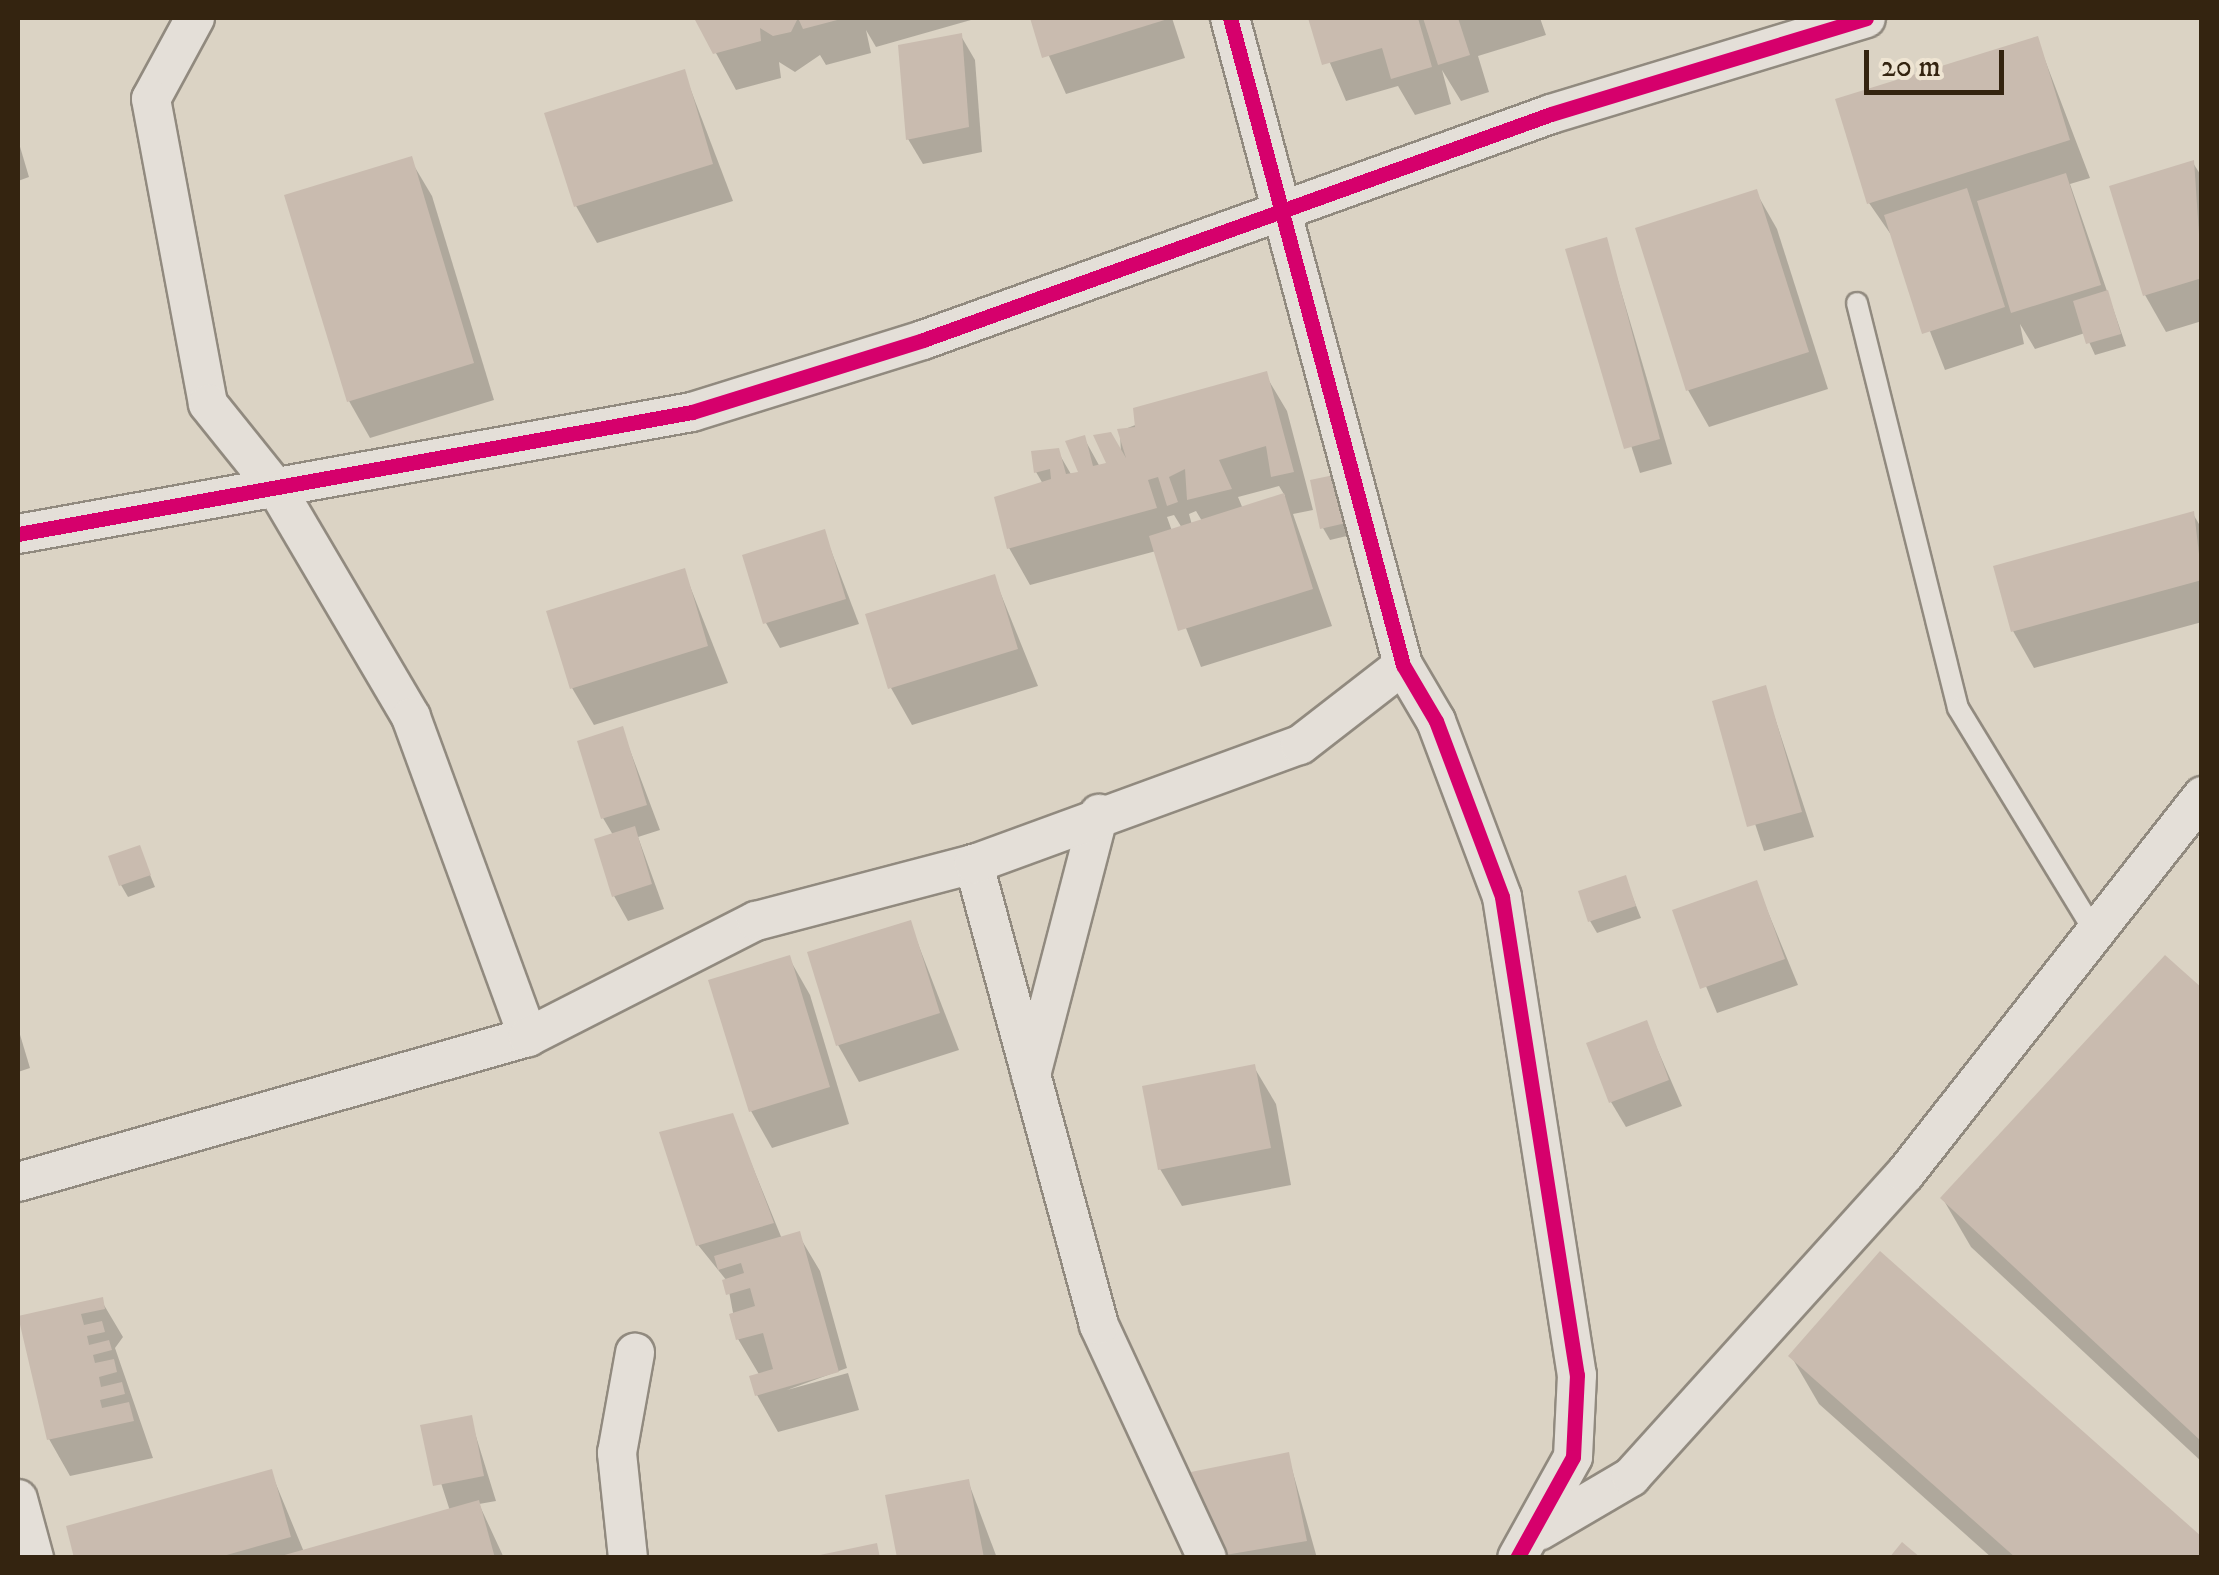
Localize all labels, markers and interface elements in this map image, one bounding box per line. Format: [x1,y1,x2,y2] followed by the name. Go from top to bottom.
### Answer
[1869,30,2009,92] scale bar
[1881,49,1941,86] text: 20 m

